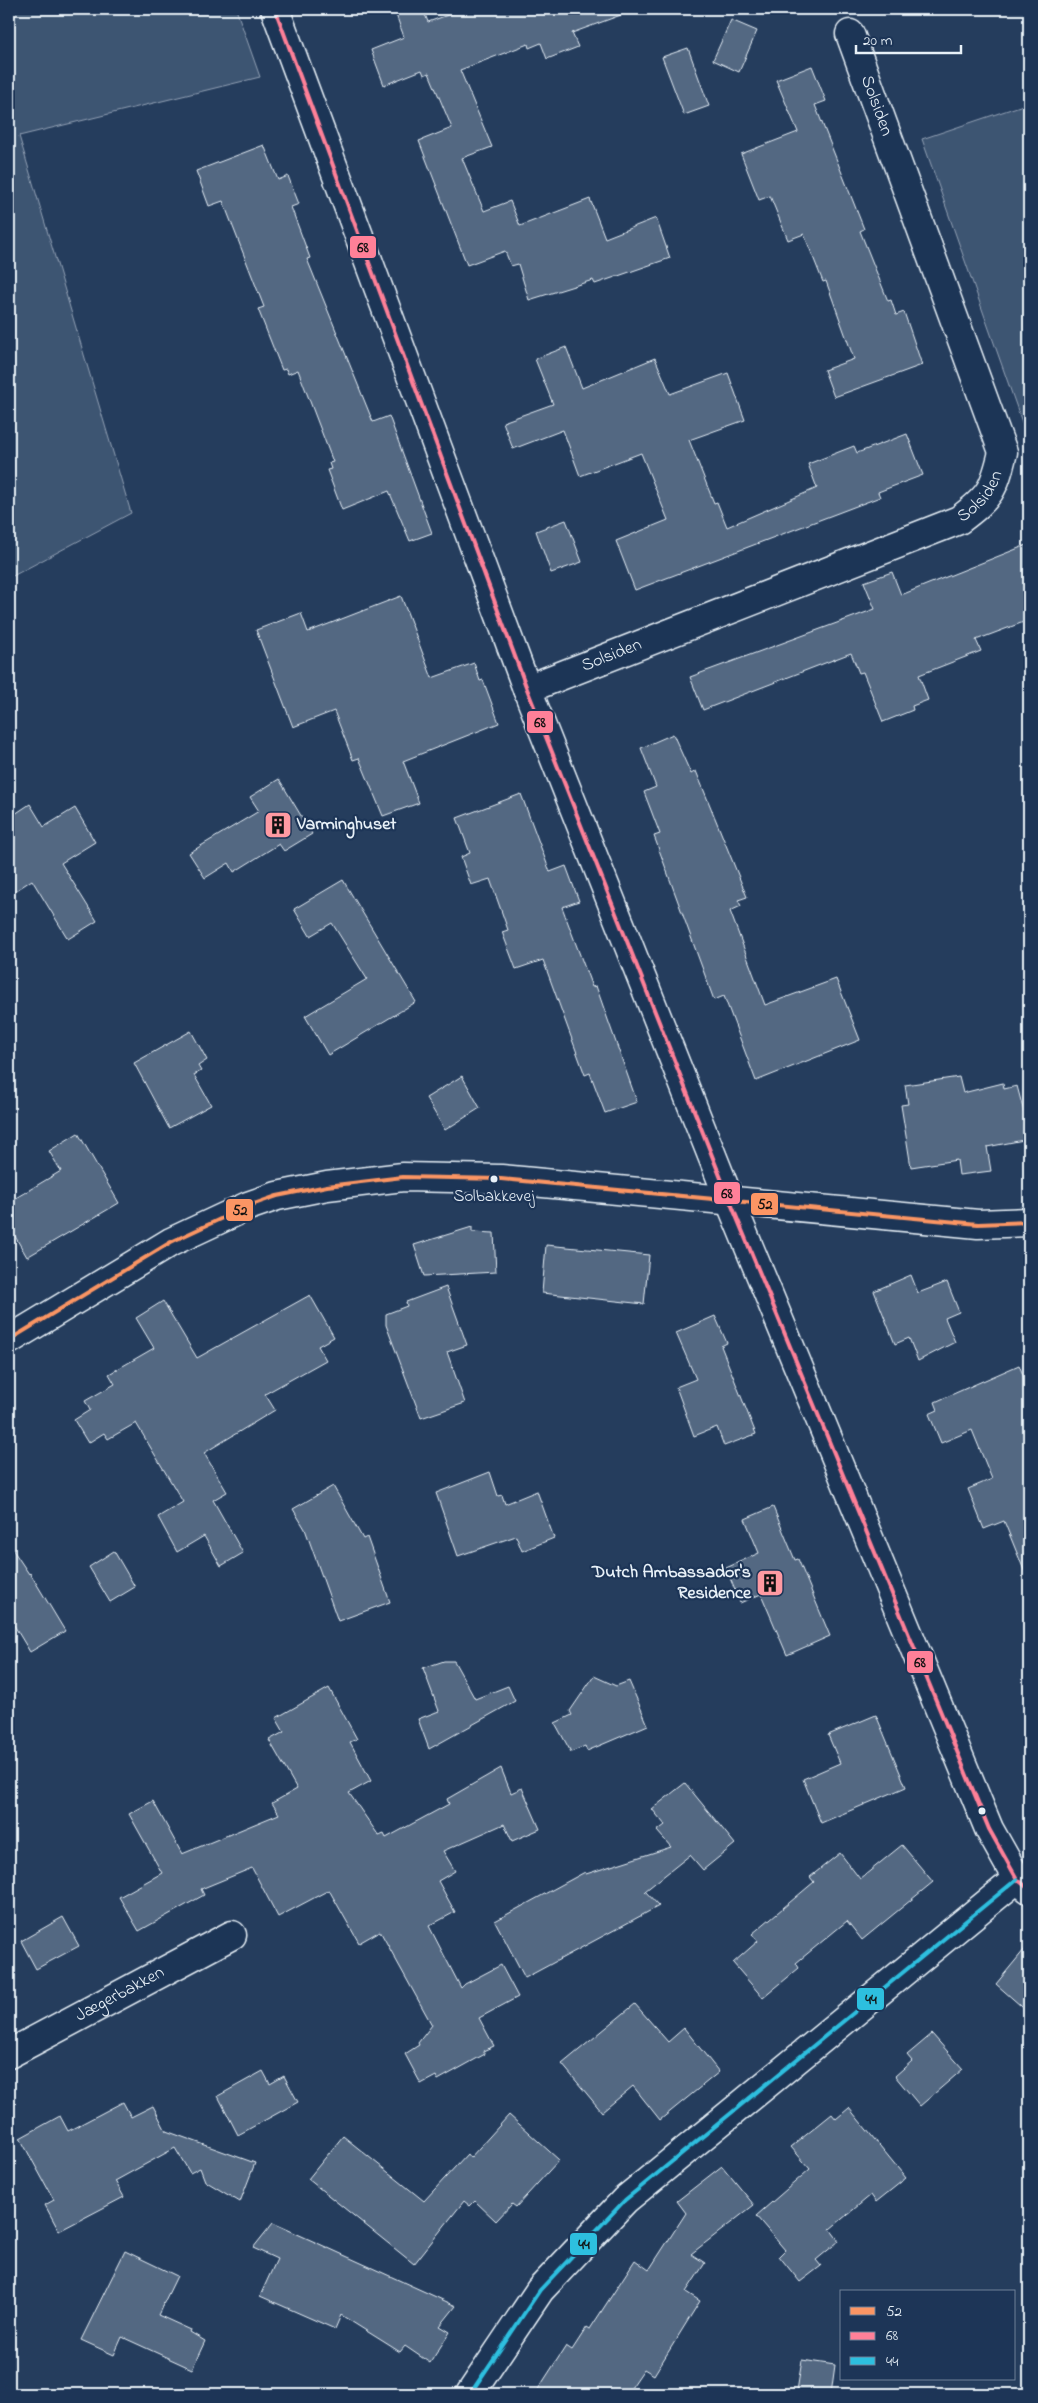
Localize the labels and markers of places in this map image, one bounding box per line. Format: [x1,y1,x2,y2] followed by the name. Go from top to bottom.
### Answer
[263,810,293,840] building icon: Varminghuset
[296,812,397,839] place label: Varminghuset
[489,1174,499,1184] marker: Solbakkevej
[454,1184,535,1209] place label: Solbakkevej
[591,1560,752,1607] place label: Dutch Ambassador's Residence
[755,1568,785,1598] building icon: Dutch Ambassador's Residence
[977,1806,987,1816] unlabelled marker

